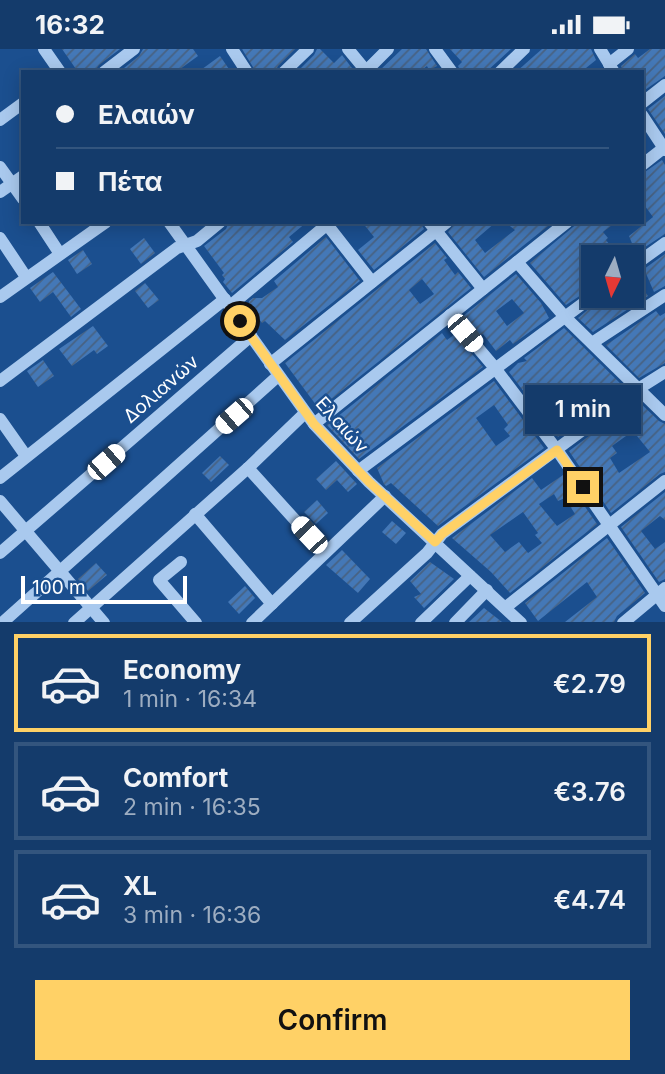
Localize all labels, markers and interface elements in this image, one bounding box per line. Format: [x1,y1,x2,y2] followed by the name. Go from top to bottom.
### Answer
[35,9,105,40] text: 16:32
[98,99,195,130] text: Ελαιών
[98,166,163,197] text: Πέτα
[581,245,644,308] north arrow
[581,245,644,308] map controls
[224,305,256,337] route start
[444,310,487,356] car
[119,350,203,428] street label: Δολιανών
[525,385,641,435] callout: 1 min
[311,392,373,458] street label: Ελαιών
[212,394,257,438] car
[555,395,611,423] text: 1 min
[84,440,129,484] car
[567,471,599,503] route end
[287,512,332,558] car
[21,573,187,605] scale bar
[32,576,86,599] text: 100 m
[39,652,102,715] icon: car
[123,654,241,685] text: Economy
[553,668,626,699] text: €2.79
[123,685,257,713] text: 1 min · 16:34
[39,760,102,823] icon: car
[123,762,228,793] text: Comfort
[553,776,626,807] text: €3.76
[123,793,261,821] text: 2 min · 16:35
[39,868,102,931] icon: car
[123,870,157,901] text: XL
[553,884,626,915] text: €4.74
[123,901,261,929] text: 3 min · 16:36
[35,980,630,1060] button: Confirm

